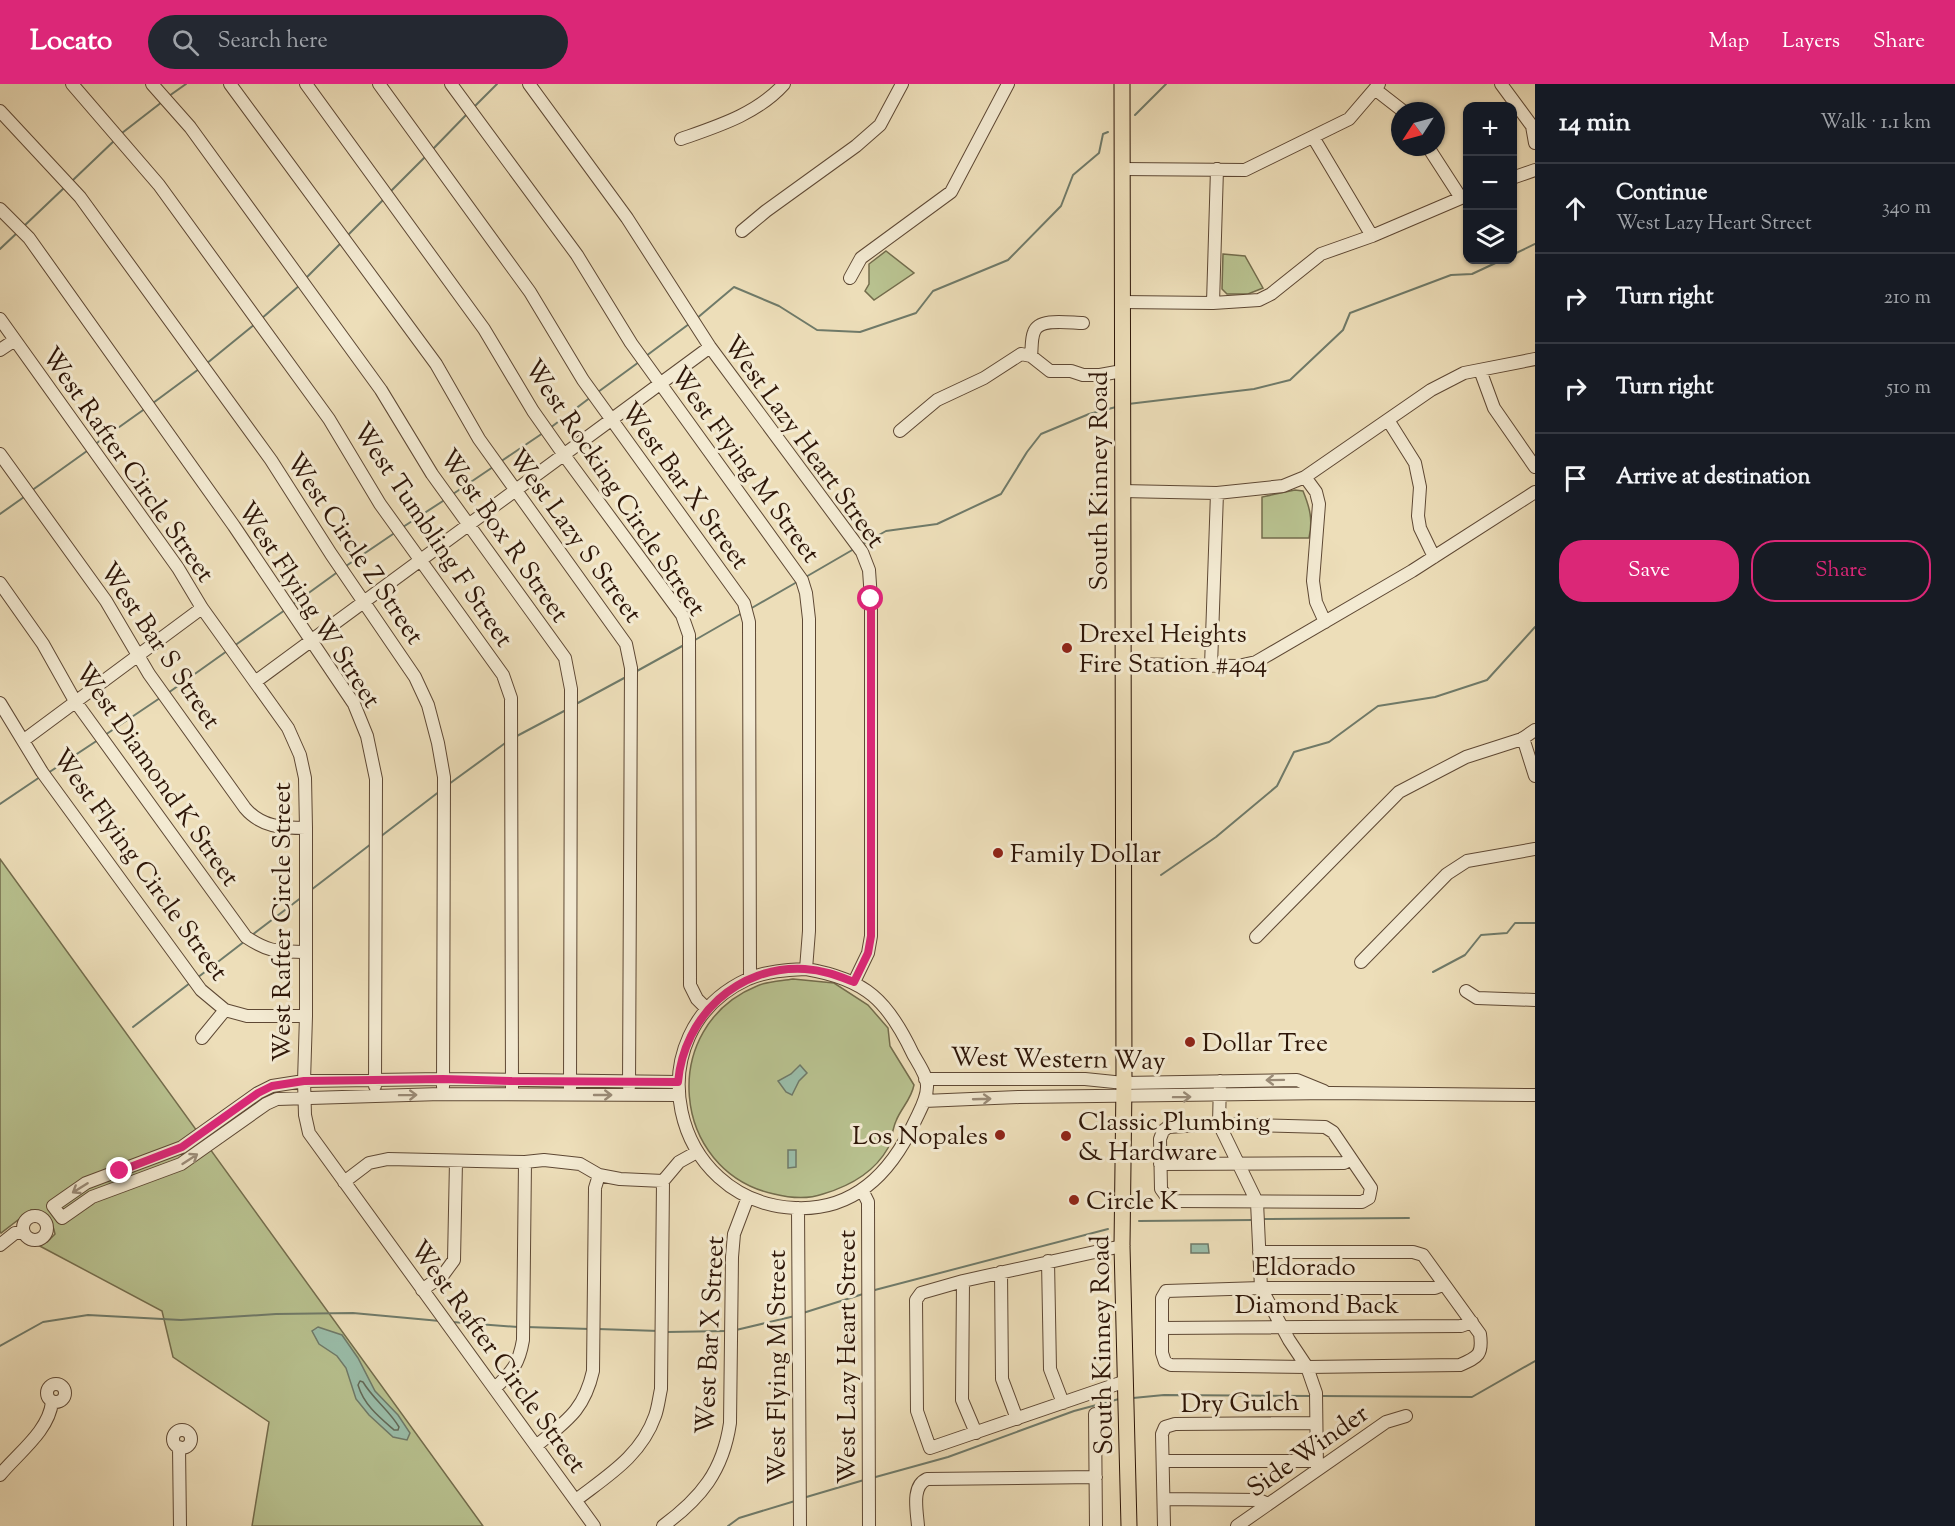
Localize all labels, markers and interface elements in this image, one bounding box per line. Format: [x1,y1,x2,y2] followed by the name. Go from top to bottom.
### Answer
[148,15,568,69] search box
[30,22,112,62] text: Locato
[169,26,202,59] icon: search
[217,26,328,58] text: Search here
[1709,27,1749,57] text: Map
[1782,27,1840,57] text: Layers
[1873,27,1925,57] text: Share
[1391,102,1445,156] north arrow
[1463,102,1517,264] map controls
[1463,102,1517,156] button: +
[1559,105,1631,142] text: 14 min
[1820,109,1931,138] text: Walk · 1.1 km
[1463,156,1517,210] button: −
[1616,178,1707,210] text: Continue
[1559,192,1592,225] icon: ahead
[1882,194,1931,223] text: 340 m
[1463,210,1517,264] button: layers
[1616,210,1812,239] text: West Lazy Heart Street
[1559,282,1592,315] icon: right
[1616,282,1713,314] text: Turn right
[1884,284,1931,313] text: 210 m
[713,329,893,556] street label: West Lazy Heart Street
[31,340,222,591] street label: West Rafter Circle Street
[514,353,714,624] street label: West Rocking Circle Street
[660,360,828,571] street label: West Flying M Street
[1082,371,1119,591] street label: South Kinney Road
[1559,372,1592,405] icon: right
[1616,372,1713,404] text: Turn right
[1886,374,1931,403] text: 510 m
[611,395,757,578] street label: West Bar X Street
[343,415,521,655] street label: West Tumbling F Street
[429,442,577,631] street label: West Box R Street
[498,442,650,631] street label: West Lazy S Street
[276,446,432,653] street label: West Circle Z Street
[1559,462,1592,495] icon: arrive
[1616,462,1811,494] text: Arrive at destination
[227,495,389,716] street label: West Flying W Street
[1559,540,1739,602] button: Save
[1751,540,1931,602] button: Share
[89,555,229,737] street label: West Bar S Street
[857,585,883,611] route start
[1079,617,1267,684] place label: Drexel Heights Fire Station #404
[1060,641,1074,655] marker: Drexel Heights Fire Station #404
[65,656,247,895] street label: West Diamond K Street
[42,742,236,989] street label: West Flying Circle Street
[265,782,302,1062] street label: West Rafter Circle Street
[1010,837,1161,874] place label: Family Dollar
[991,846,1005,860] marker: Family Dollar
[1202,1026,1328,1063] place label: Dollar Tree
[1183,1035,1197,1049] marker: Dollar Tree
[950,1040,1166,1081] street label: West Western Way
[1266,1074,1286,1086] one-way arrow
[398,1089,418,1101] one-way arrow
[593,1089,613,1101] one-way arrow
[1172,1091,1192,1103] one-way arrow
[972,1093,992,1105] one-way arrow
[1078,1105,1270,1172] place label: Classic Plumbing & Hardware
[852,1119,988,1156] place label: Los Nopales
[993,1128,1007,1142] marker: Los Nopales
[1059,1129,1073,1143] marker: Classic Plumbing & Hardware
[181,1152,198,1164] one-way arrow
[106,1157,132,1183] route end
[72,1182,89,1194] one-way arrow
[1086,1184,1179,1221] place label: Circle K
[1067,1193,1081,1207] marker: Circle K
[830,1230,867,1484] street label: West Lazy Heart Street
[400,1233,594,1482] street label: West Rafter Circle Street
[1083,1234,1124,1455] street label: South Kinney Road
[688,1235,735,1435] street label: West Bar X Street
[760,1250,797,1484] street label: West Flying M Street
[1254,1250,1356,1287] street label: Eldorado
[1235,1288,1399,1325] street label: Diamond Back
[1180,1385,1300,1424] street label: Dry Gulch
[1240,1396,1377,1508] street label: Side Winder

